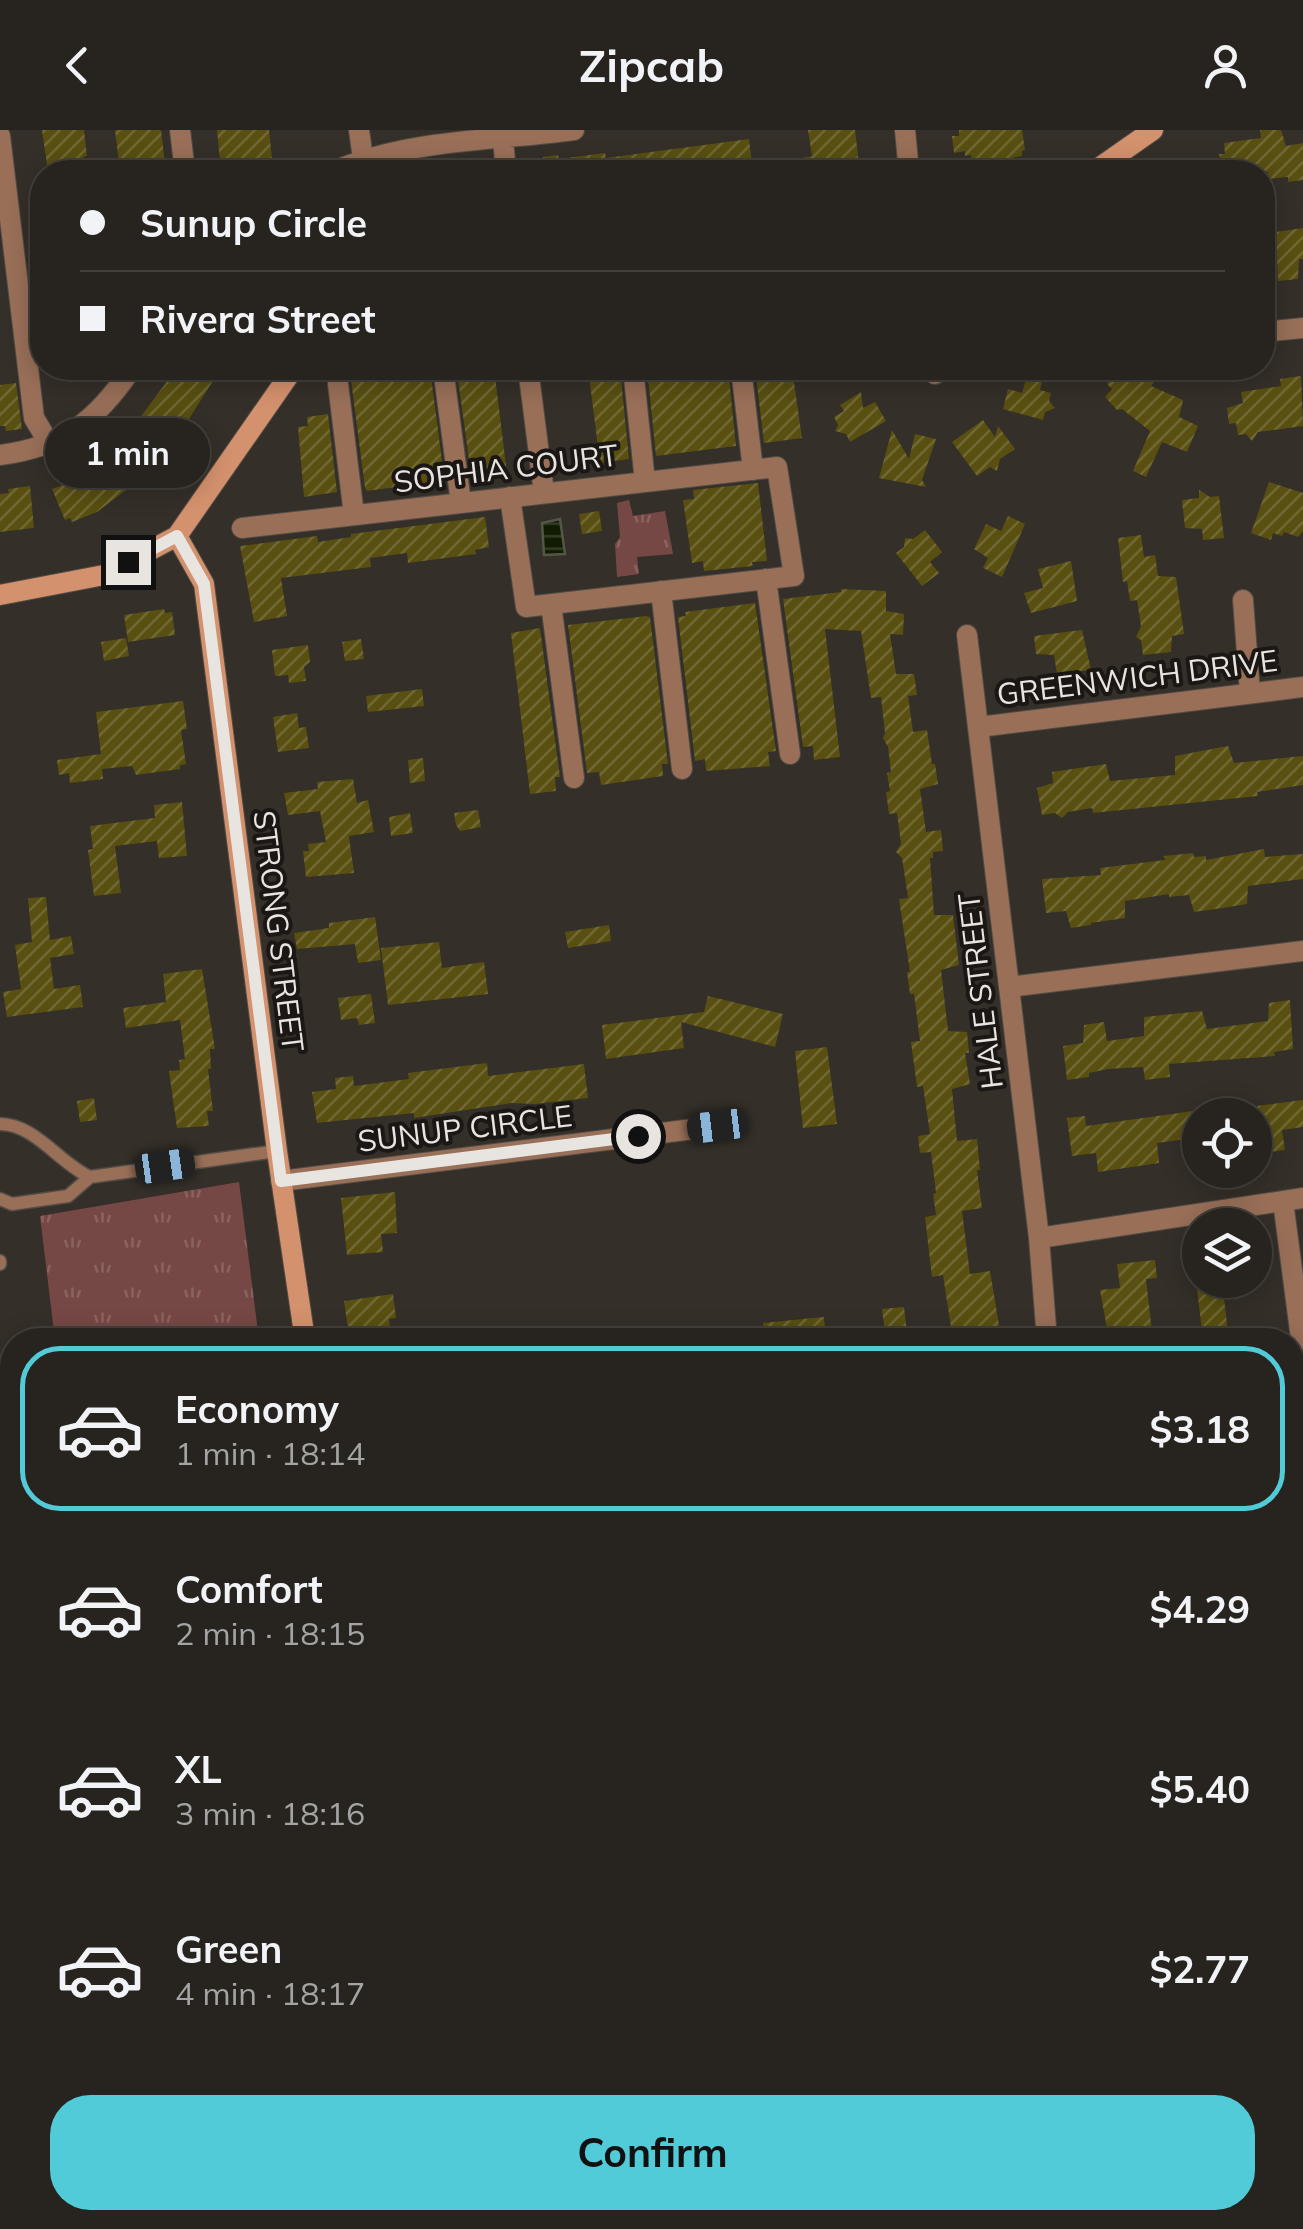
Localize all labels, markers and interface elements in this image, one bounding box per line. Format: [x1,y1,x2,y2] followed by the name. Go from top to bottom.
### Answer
[579,37,724,93] text: Zipcab
[50,38,105,93] icon: back
[1198,38,1253,93] icon: person
[140,199,367,247] text: Sunup Circle
[140,295,376,343] text: Rivera Street
[46,417,210,487] callout: 1 min
[85,433,170,473] text: 1 min
[392,435,620,501] street label: SOPHIA COURT
[106,540,151,585] route end
[995,641,1279,713] street label: GREENWICH DRIVE
[245,808,313,1054] street label: STRONG STREET
[949,891,1011,1091] street label: HALE STREET
[356,1096,574,1160] street label: SUNUP CIRCLE
[1182,1098,1272,1298] map controls
[1182,1098,1272,1188] button: locate
[685,1107,749,1145] car
[616,1114,661,1159] route start
[133,1147,197,1185] car
[1182,1208,1272,1298] button: layers
[55,1384,145,1474] icon: car
[175,1385,339,1433] text: Economy
[1149,1405,1250,1453] text: $3.18
[175,1433,365,1473] text: 1 min · 18:14
[55,1564,145,1654] icon: car
[175,1565,323,1613] text: Comfort
[1149,1585,1250,1633] text: $4.29
[175,1613,365,1653] text: 2 min · 18:15
[55,1744,145,1834] icon: car
[175,1745,222,1793] text: XL
[1149,1765,1250,1813] text: $5.40
[175,1793,365,1833] text: 3 min · 18:16
[55,1924,145,2014] icon: car
[175,1925,282,1973] text: Green
[1149,1945,1250,1993] text: $2.77
[175,1973,365,2013] text: 4 min · 18:17
[50,2095,1255,2210] button: Confirm

